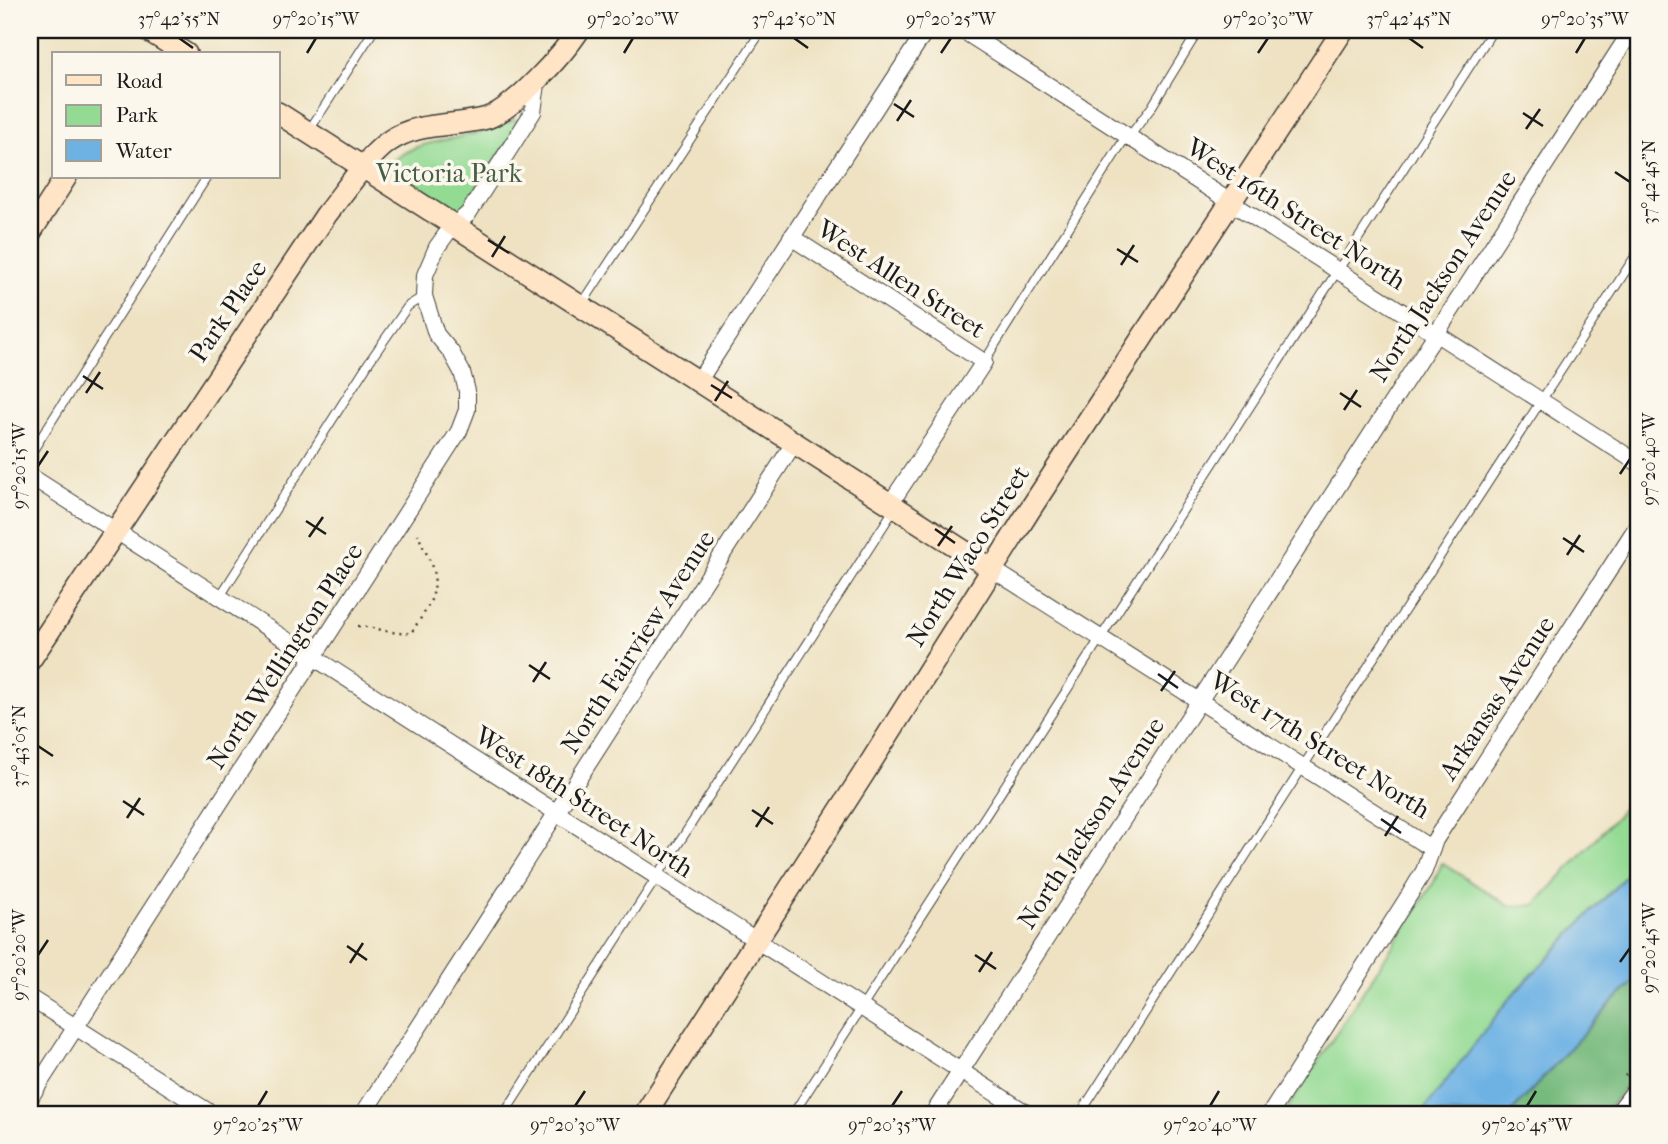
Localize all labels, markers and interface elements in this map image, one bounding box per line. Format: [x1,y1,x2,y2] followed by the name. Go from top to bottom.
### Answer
[138,9,221,30] text: 37°42'55"N
[273,9,361,30] text: 97°20'15"W
[587,9,680,30] text: 97°20'20"W
[752,9,837,30] text: 37°42'50"N
[906,9,997,30] text: 97°20'25"W
[1223,9,1314,30] text: 97°20'30"W
[1367,9,1452,30] text: 37°42'45"N
[1541,9,1630,30] text: 97°20'35"W
[52,52,280,178] legend
[116,69,163,93] text: Road
[116,103,158,127] text: Park
[1180,131,1412,297] street label: West 16th Street North
[115,139,172,163] text: Water
[1639,139,1660,224] text: 37°42'45"N
[375,158,523,189] park label: Victoria Park
[1363,164,1523,388] street label: North Jackson Avenue
[810,213,992,345] street label: West Allen Street
[183,254,273,368] street label: Park Place
[1639,411,1660,505] text: 97°20'40"W
[9,421,30,509] text: 97°20'15"W
[900,459,1037,652] street label: North Waco Street
[554,525,722,759] street label: North Fairview Avenue
[200,537,370,775] street label: North Wellington Place
[1432,610,1561,786] street label: Arkansas Avenue
[1203,664,1436,826] street label: West 17th Street North
[9,704,30,787] text: 37°43'05"N
[1011,711,1171,935] street label: North Jackson Avenue
[468,719,699,885] street label: West 18th Street North
[1639,901,1660,993] text: 97°20'45"W
[9,908,30,1001] text: 97°20'20"W
[213,1115,304,1136] text: 97°20'25"W
[530,1115,621,1136] text: 97°20'30"W
[848,1115,937,1136] text: 97°20'35"W
[1164,1115,1258,1136] text: 97°20'40"W
[1482,1115,1574,1136] text: 97°20'45"W

